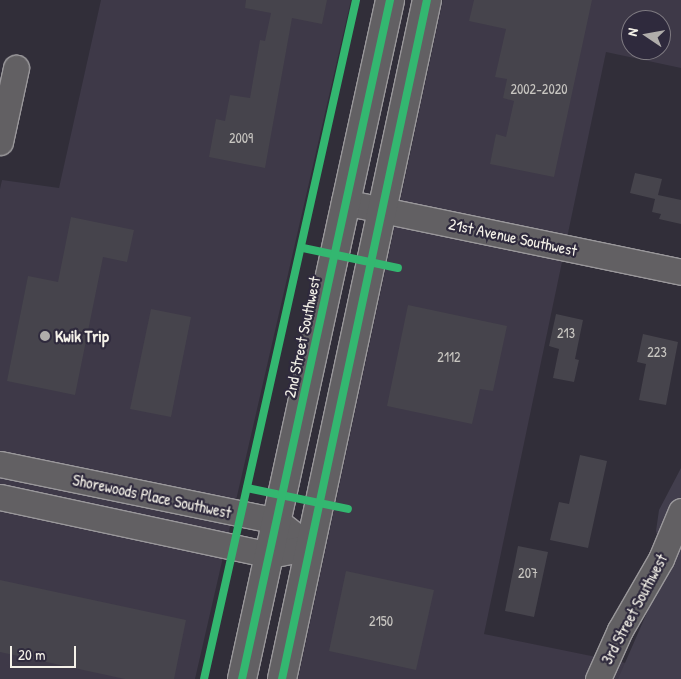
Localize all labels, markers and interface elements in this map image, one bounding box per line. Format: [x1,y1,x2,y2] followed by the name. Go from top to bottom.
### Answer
[621,10,671,60] north arrow
[622,26,642,38] text: N
[511,81,567,97] house number: 2002-2020
[229,130,253,146] house number: 2009
[447,214,579,260] street label: 21st Avenue Southwest
[280,275,324,399] street label: 2nd Street Southwest
[557,325,575,341] house number: 213
[55,326,109,346] place label: Kwik Trip
[39,330,51,342] marker: Kwik Trip
[647,344,667,360] house number: 223
[437,349,461,365] house number: 2112
[71,470,233,522] street label: Shorewoods Place Southwest
[597,551,671,667] street label: 3rd Street Southwest
[518,565,538,581] house number: 207
[369,613,393,629] house number: 2150
[12,636,79,668] scale bar
[18,644,45,665] text: 20 m

